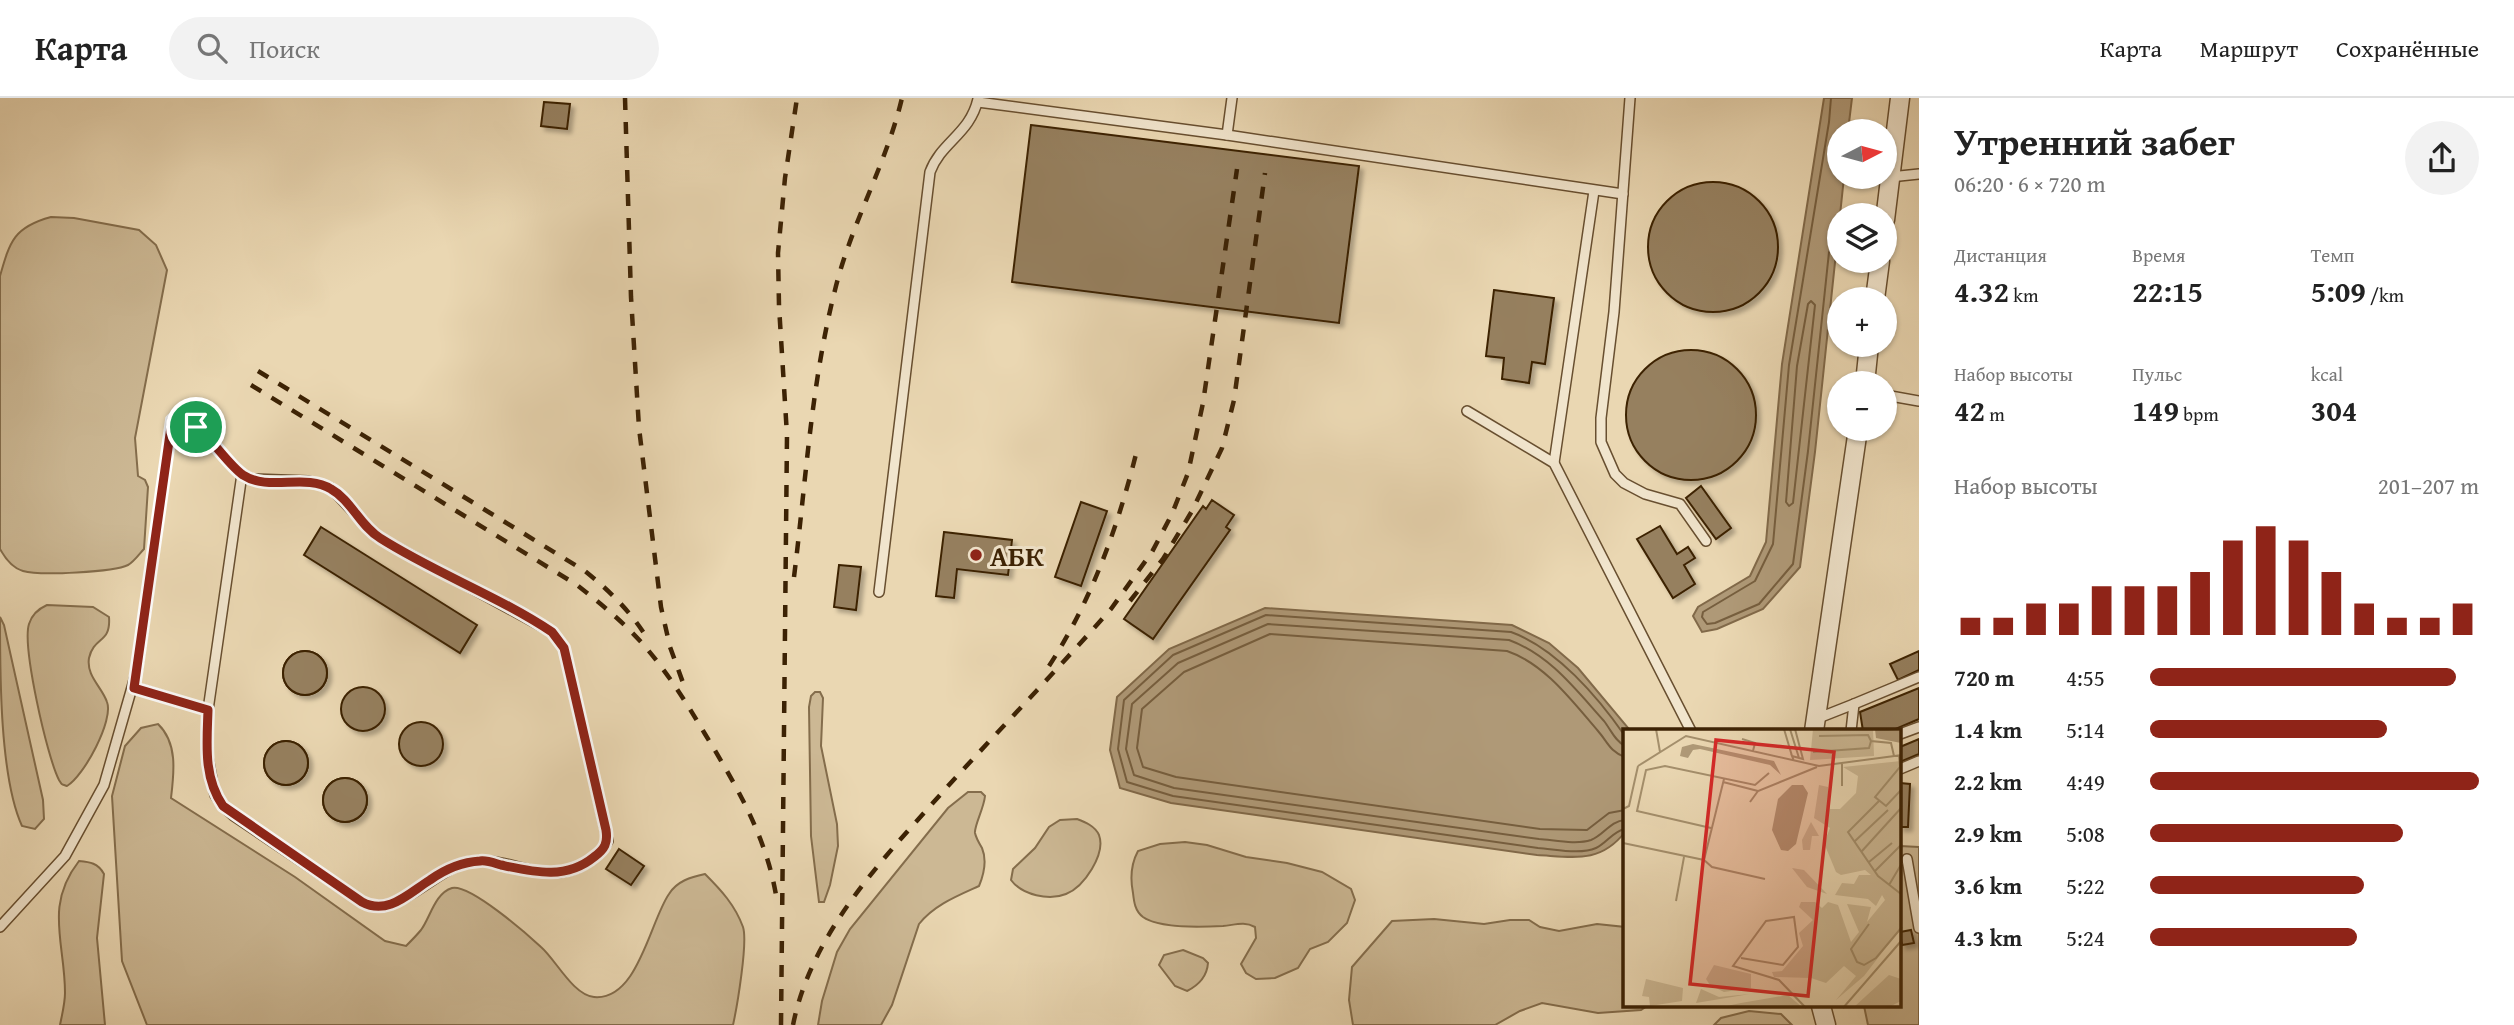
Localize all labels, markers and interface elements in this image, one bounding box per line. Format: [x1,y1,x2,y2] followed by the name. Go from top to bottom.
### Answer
[169,17,659,80] search box
[35,24,127,72] text: Карта
[193,29,231,67] icon: search
[249,29,320,68] text: Поиск
[2100,31,2162,66] text: Карта
[2200,31,2298,66] text: Маршрут
[2336,31,2479,66] text: Сохранённые
[1954,113,2235,169] text: Утренний забег
[1827,119,1897,189] north arrow
[1827,119,1897,441] map controls
[2405,121,2479,195] button: share
[1954,167,2106,200] text: 06:20 · 6 × 720 m
[1827,203,1897,273] button: layers
[1954,241,2047,269] text: Дистанция
[2132,241,2185,269] text: Время
[2311,241,2355,269] text: Темп
[1954,269,2009,313] text: 4.32
[2132,269,2203,313] text: 22:15
[2311,269,2366,313] text: 5:09
[2009,281,2038,309] text: km
[2366,281,2404,309] text: /km
[1827,287,1897,357] button: +
[1954,360,2073,388] text: Набор высоты
[2132,360,2182,388] text: Пульс
[2311,360,2343,388] text: kcal
[1827,371,1897,441] button: −
[1954,388,1985,432] text: 42
[2132,388,2179,432] text: 149
[2311,388,2357,432] text: 304
[166,397,226,457] pin
[1985,400,2005,428] text: m
[2179,400,2219,428] text: bpm
[177,408,215,446] icon: arrive
[1954,469,2098,502] text: Набор высоты
[2378,469,2479,502] text: 201–207 m
[990,535,1044,576] place label: АБК
[968,547,984,563] marker: АБК
[1954,661,2015,694] text: 720 m
[2066,661,2105,694] text: 4:55
[1954,713,2022,746] text: 1.4 km
[2066,713,2105,746] text: 5:14
[1623,729,1902,1007] inset map
[1954,765,2022,798] text: 2.2 km
[2066,765,2105,798] text: 4:49
[1954,817,2022,850] text: 2.9 km
[2066,817,2105,850] text: 5:08
[1954,869,2022,902] text: 3.6 km
[2066,869,2105,902] text: 5:22
[1954,921,2022,954] text: 4.3 km
[2066,921,2105,954] text: 5:24

